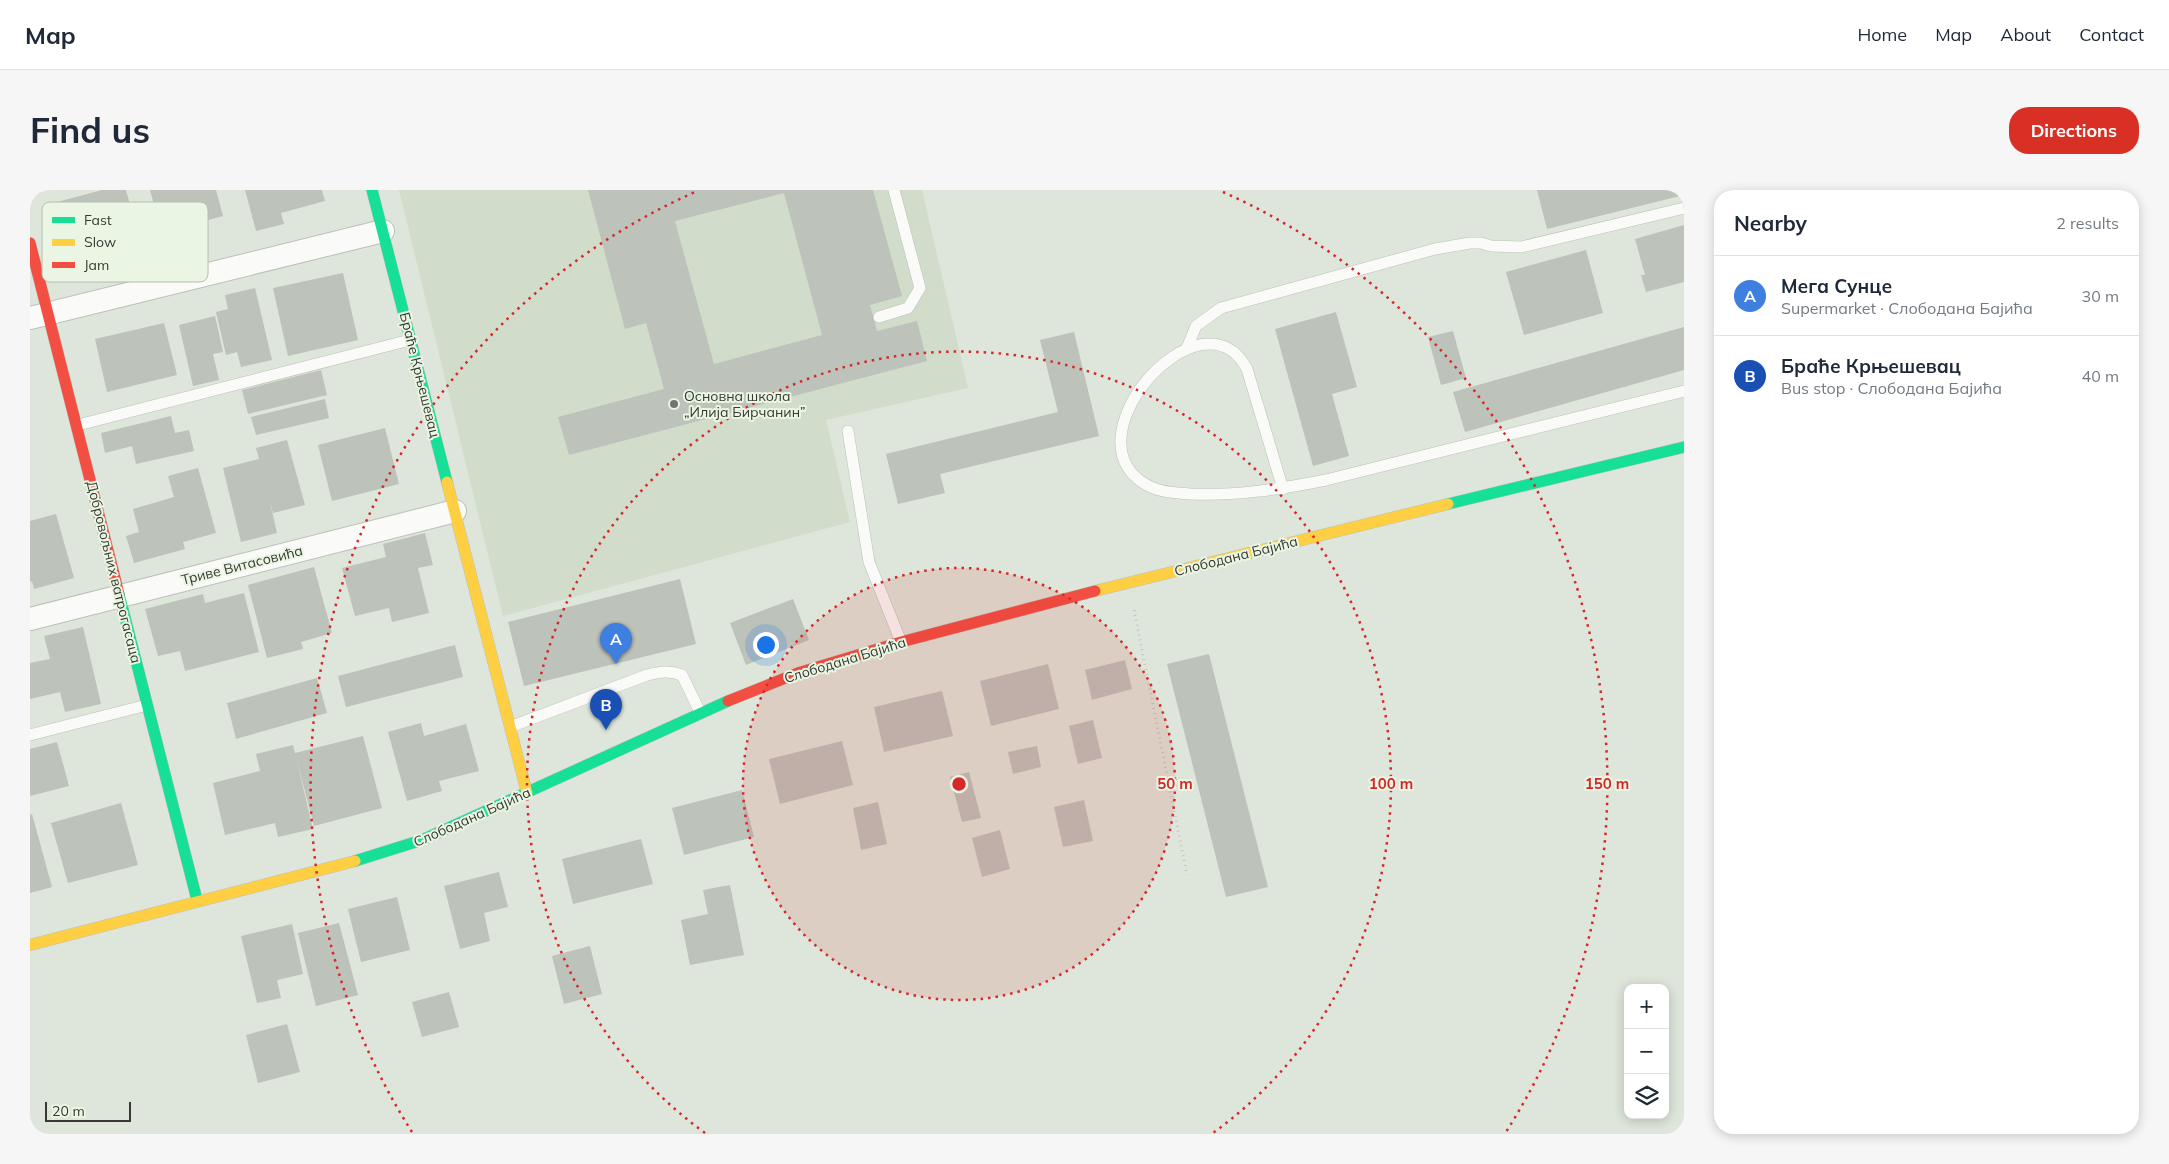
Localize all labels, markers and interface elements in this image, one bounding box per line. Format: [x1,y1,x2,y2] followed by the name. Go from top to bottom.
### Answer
[25,20,76,50] text: Map
[1857,23,1907,46] text: Home
[1935,23,1972,46] text: Map
[2000,23,2051,46] text: About
[2079,23,2144,46] text: Contact
[2009,107,2139,154] button: Directions
[30,108,150,152] text: Find us
[42,202,208,282] legend
[1734,210,1807,236] text: Nearby
[84,211,112,229] text: Fast
[2056,213,2119,233] text: 2 results
[84,233,116,251] text: Slow
[84,256,109,274] text: Jam
[1781,274,1892,298] text: Мега Сунце
[1744,286,1756,306] text: A
[2082,286,2119,306] text: 30 m
[1781,298,2033,318] text: Supermarket · Слободана Бајића
[396,310,444,440] street label: Браће Крњешевац
[1781,354,1961,378] text: Браће Крњешевац
[1744,366,1756,386] text: B
[2082,366,2119,386] text: 40 m
[1781,378,2002,398] text: Bus stop · Слободана Бајића
[684,387,806,421] place label: Основна школа „Илија Бирчанин”
[668,398,680,410] marker: Основна школа „Илија Бирчанин”
[83,479,145,665] street label: Добровољних ватрогасаца
[1172,532,1300,580] street label: Слободана Бајића
[179,541,305,589] street label: Триве Витасовића
[600,623,632,664] pin: A
[753,632,779,658] your location
[782,633,908,687] street label: Слободана Бајића
[590,689,622,730] pin: B
[1157,774,1193,793] text: 50 m
[1369,774,1413,793] text: 100 m
[1585,774,1629,793] text: 150 m
[950,775,968,793] centre of rings
[411,783,533,851] street label: Слободана Бајића
[1624,984,1669,1119] map controls
[1624,984,1669,1029] button: +
[1624,1029,1669,1074] button: −
[1624,1074,1669,1119] button: layers
[45,1099,131,1122] scale bar
[52,1102,85,1120] text: 20 m

